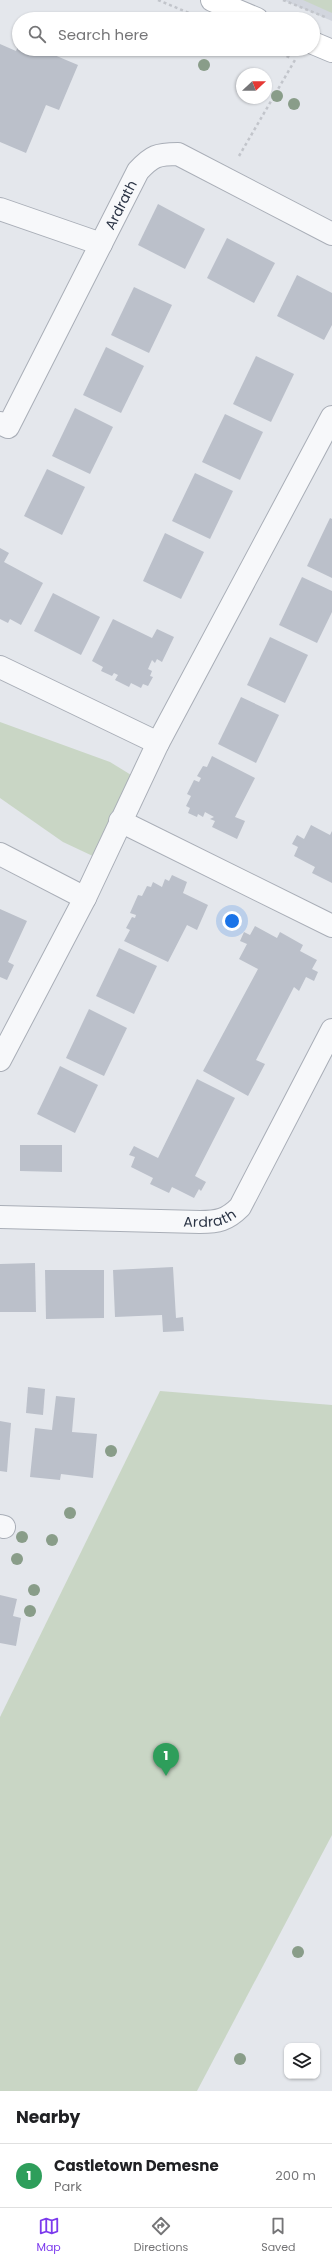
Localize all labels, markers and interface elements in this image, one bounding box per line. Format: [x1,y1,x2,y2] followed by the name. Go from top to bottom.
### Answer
[12,12,320,56] search box
[26,23,48,45] icon: search
[58,24,148,45] text: Search here
[236,68,272,104] north arrow
[100,177,142,233] street label: Ardrath
[222,911,242,931] your location
[183,1204,240,1232] street label: Ardrath
[153,1743,179,1776] pin: 1
[284,2043,320,2079] map controls
[284,2043,320,2079] button: layers
[16,2105,80,2129] text: Nearby
[54,2155,219,2176] text: Castletown Demesne
[27,2166,31,2185] text: 1
[275,2166,316,2185] text: 200 m
[54,2177,82,2196] text: Park
[36,2215,61,2256] tab: Map
[134,2215,188,2256] tab: Directions
[261,2215,296,2256] tab: Saved

